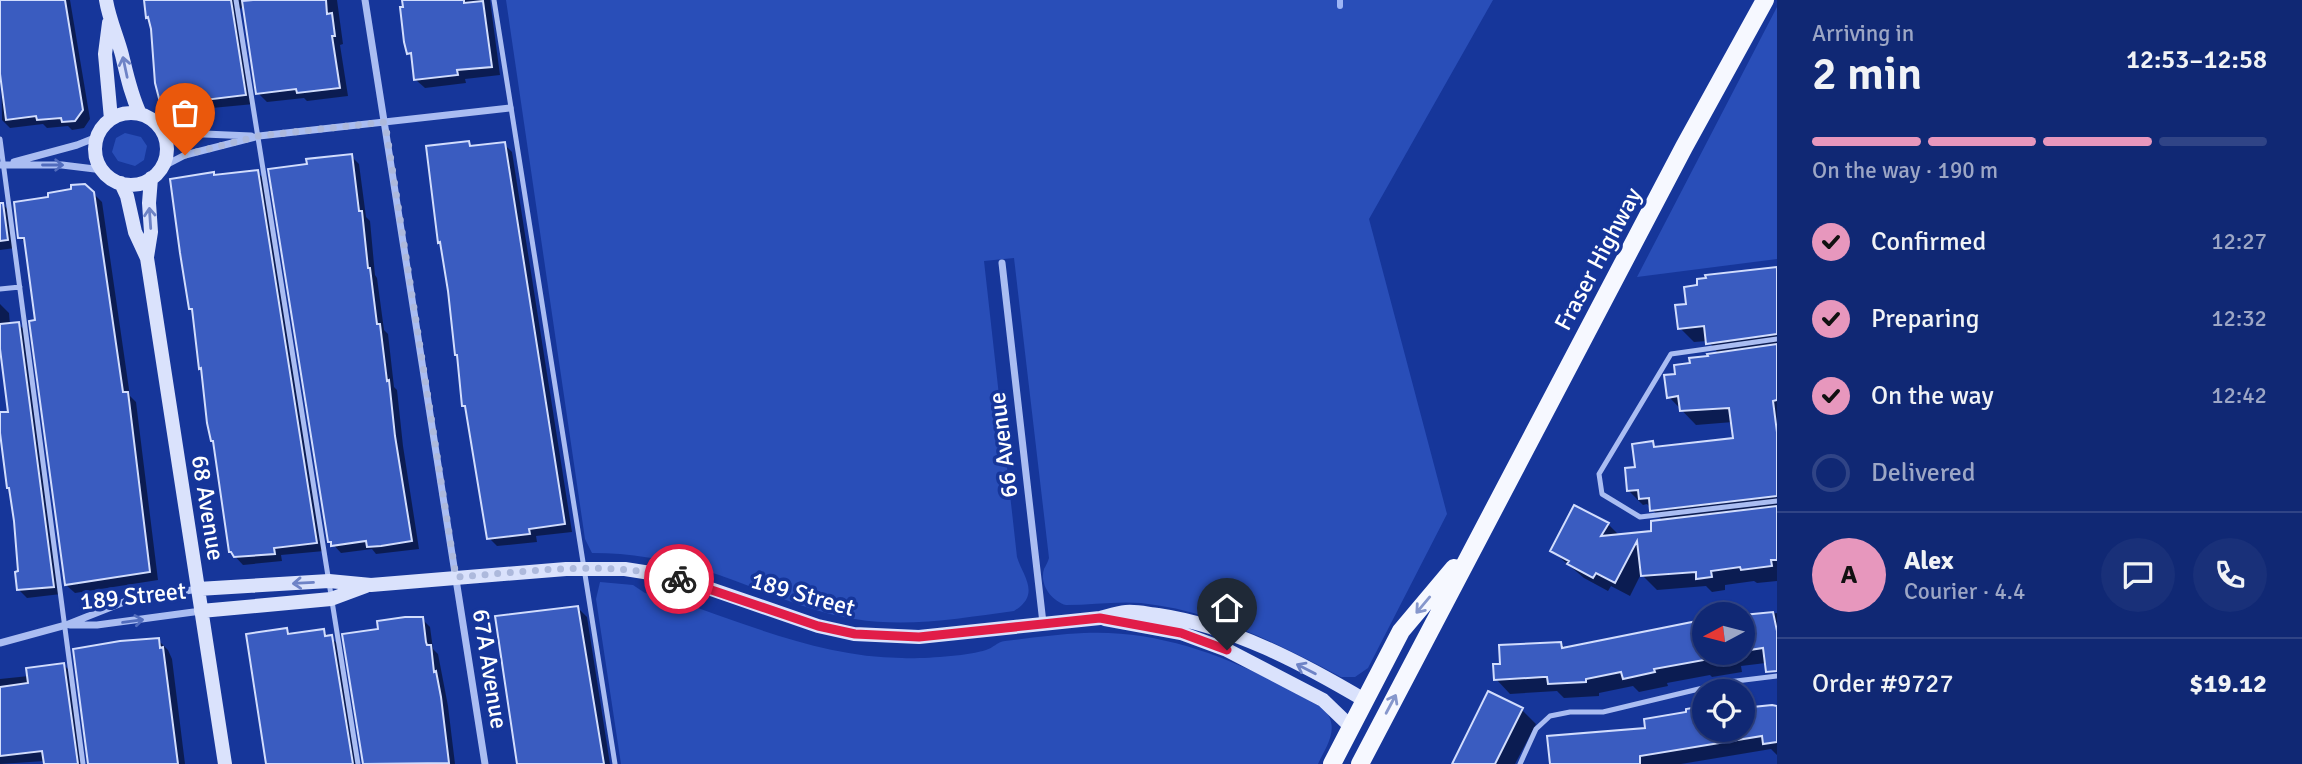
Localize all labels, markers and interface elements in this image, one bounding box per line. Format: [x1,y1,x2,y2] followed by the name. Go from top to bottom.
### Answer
[1812,19,1914,48] text: Arriving in
[2126,44,2267,76] text: 12:53–12:58
[1812,46,1922,102] text: 2 min
[117,56,131,79] one-way arrow
[155,83,215,155] pin
[166,94,204,132] icon: bag
[1812,156,1998,185] text: On the way · 190 m
[42,158,65,172] one-way arrow
[1548,182,1648,336] street label: Fraser Highway
[143,207,156,230] one-way arrow
[1812,223,1850,261] icon: check
[1871,226,1986,258] text: Confirmed
[2211,227,2267,256] text: 12:27
[1812,300,1850,338] icon: check
[1871,303,1979,335] text: Preparing
[2211,304,2267,333] text: 12:32
[1812,377,1850,415] icon: check
[1871,380,1994,412] text: On the way
[2211,381,2267,410] text: 12:42
[982,390,1024,500] street label: 66 Avenue
[185,453,231,563] street label: 68 Avenue
[1871,457,1976,489] text: Delivered
[2101,538,2175,612] button: chat
[2193,538,2267,612] button: phone
[644,544,714,614] courier
[1904,545,1954,577] text: Alex
[1841,559,1857,591] text: A
[660,560,698,598] icon: bike
[748,565,858,623] street label: 189 Street
[78,576,188,616] street label: 189 Street
[291,576,314,589] one-way arrow
[1904,577,2025,606] text: Courier · 4.4
[1197,578,1257,650] pin
[1208,589,1246,627] icon: home
[1415,595,1431,613] one-way arrow
[1692,602,1755,665] north arrow
[1692,602,1755,742] map controls
[466,607,514,731] street label: 67A Avenue
[122,614,144,627] one-way arrow
[1296,661,1317,675] one-way arrow
[1812,668,1953,700] text: Order #9727
[2189,668,2267,700] text: $19.12
[1692,679,1755,742] button: locate
[1385,694,1399,714] one-way arrow

